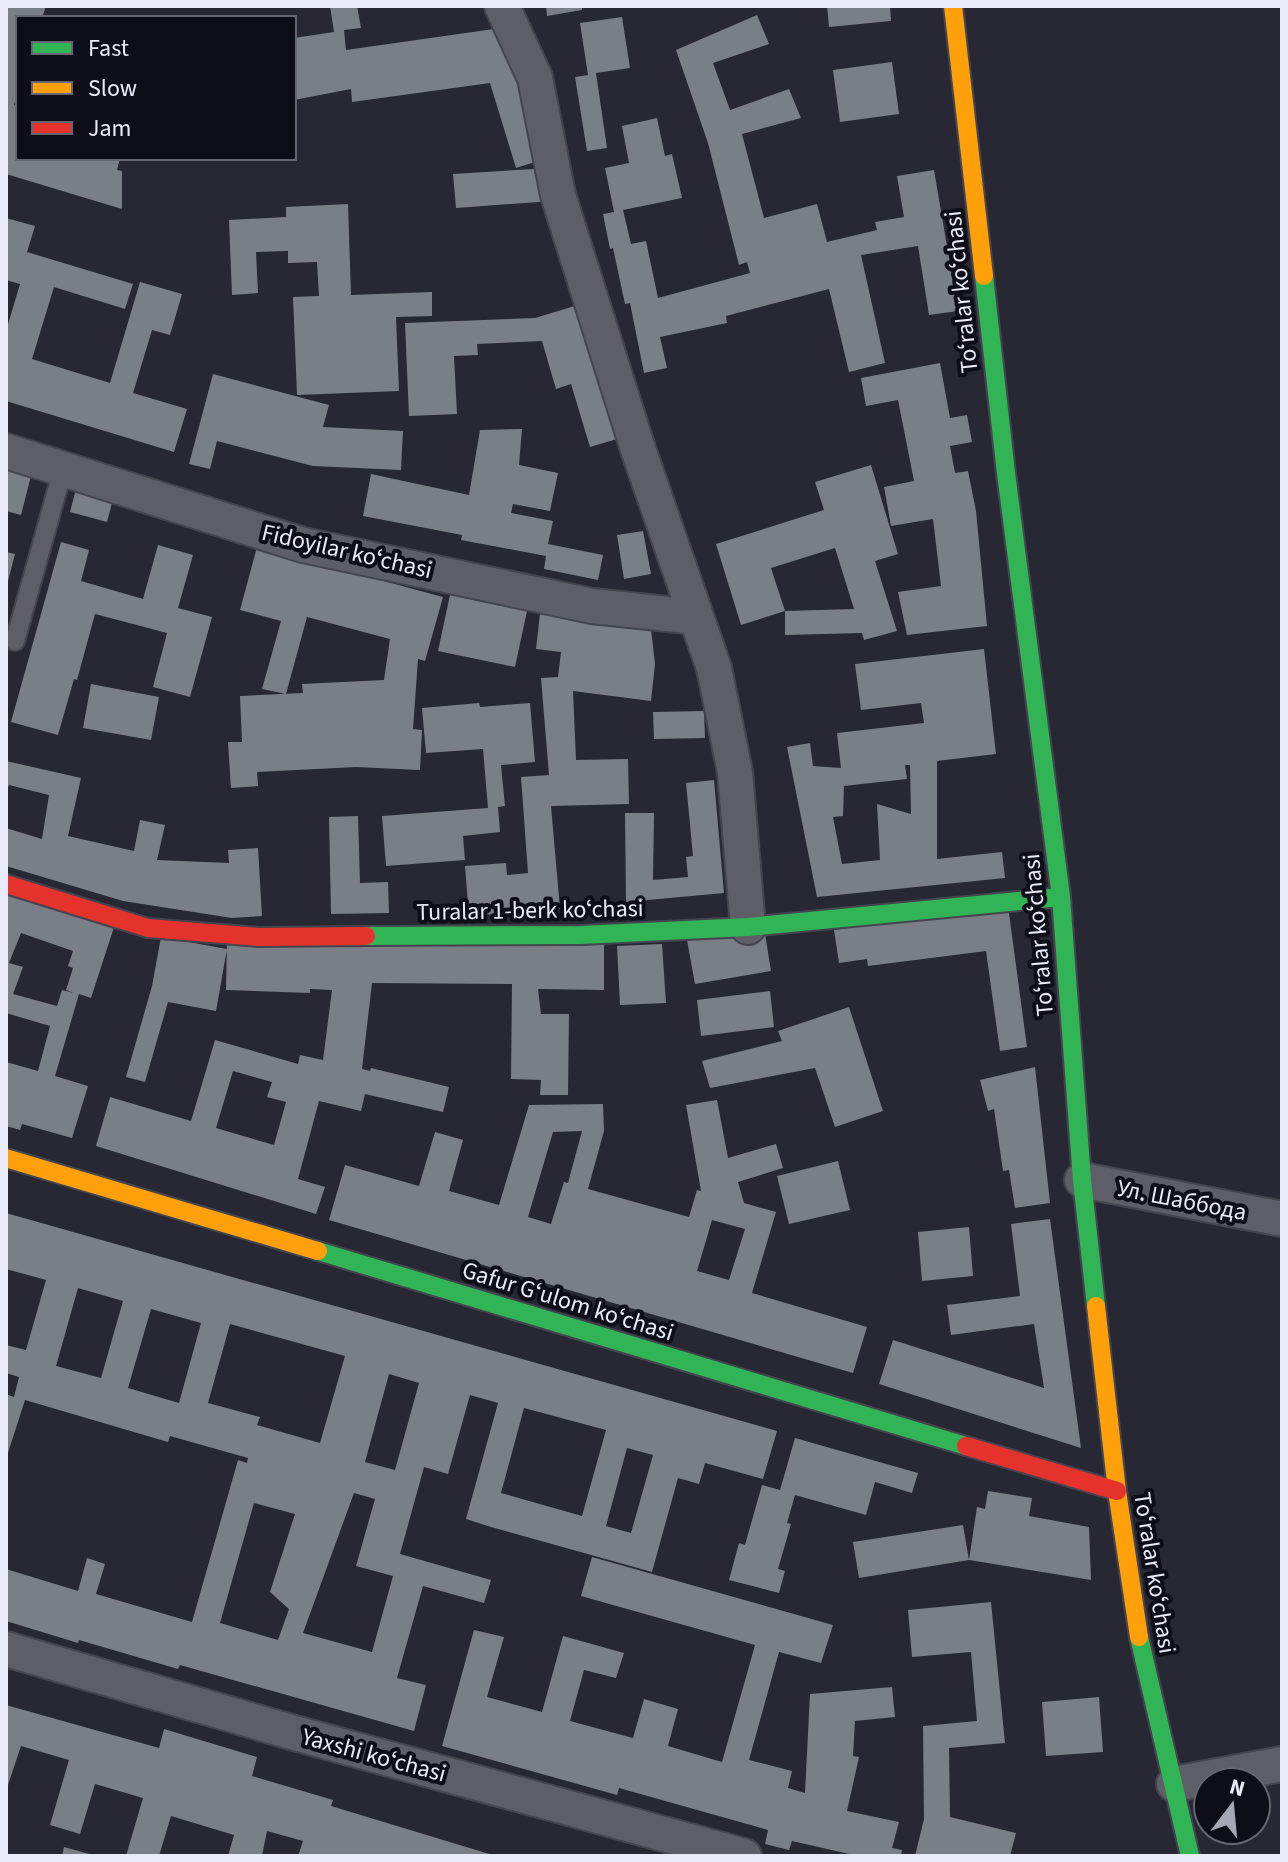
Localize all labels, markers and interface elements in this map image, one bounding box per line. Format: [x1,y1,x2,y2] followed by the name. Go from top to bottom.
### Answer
[16,16,296,160] legend
[88,31,129,66] text: Fast
[88,71,137,106] text: Slow
[88,111,132,146] text: Jam
[936,209,987,375] street label: Toʻralar koʻchasi
[258,515,436,588] street label: Fidoyilar koʻchasi
[1014,852,1063,1018] street label: Toʻralar koʻchasi
[416,891,644,930] street label: Turalar 1-berk koʻchasi
[1114,1171,1250,1230] street label: Ул. Шаббода
[458,1253,678,1350] street label: Gafur Gʻulom koʻchasi
[1124,1490,1185,1656] street label: Toʻralar koʻchasi
[297,1719,450,1792] street label: Yaxshi koʻchasi
[1192,1766,1272,1846] north arrow
[1226,1770,1249,1805] text: N

